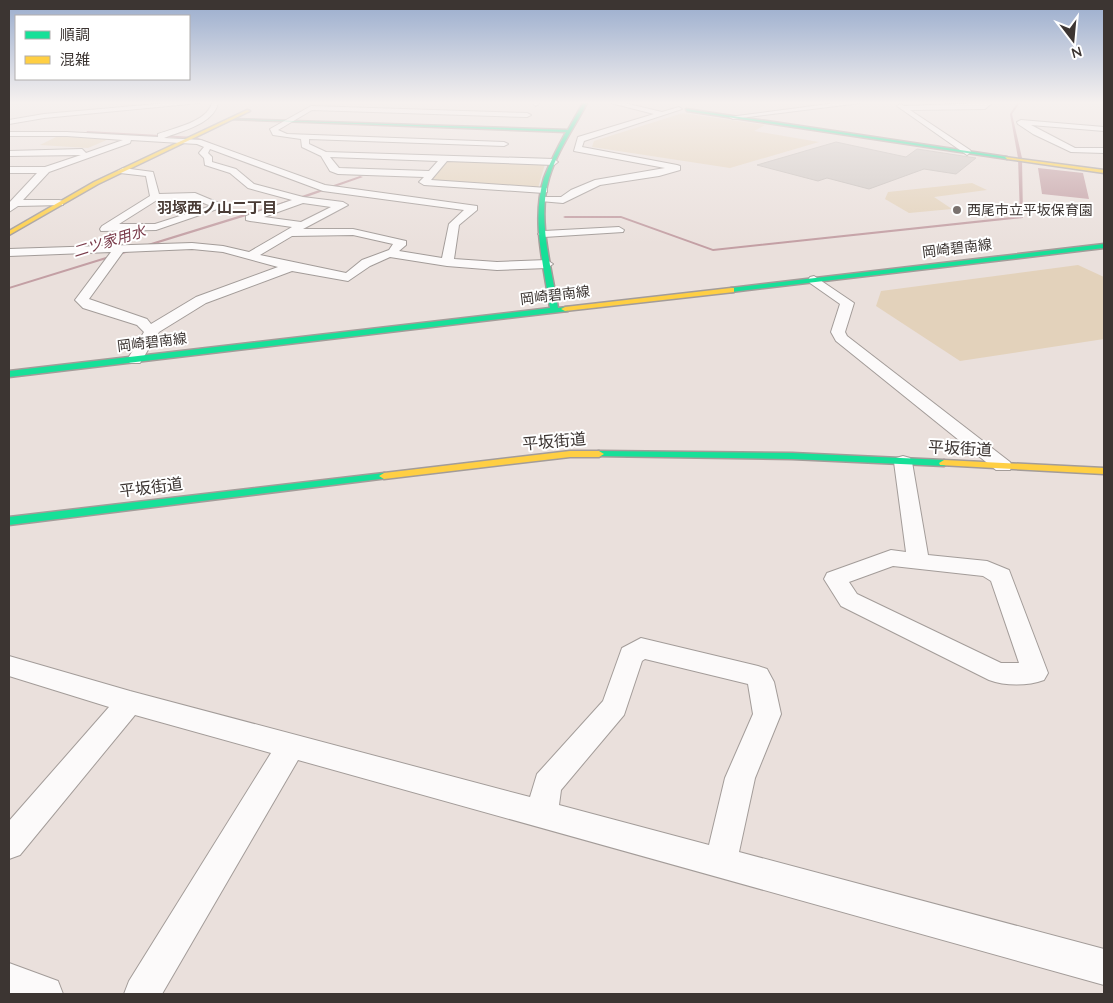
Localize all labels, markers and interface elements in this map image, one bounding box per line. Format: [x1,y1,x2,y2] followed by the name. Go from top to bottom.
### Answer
[15,15,190,80] legend
[1048,15,1098,65] north arrow
[60,25,90,44] text: 順調
[1069,42,1084,63] text: N
[60,50,90,69] text: 混雑
[157,198,277,217] district label: 羽塚西ノ山二丁目
[967,201,1093,219] place label: 西尾市立平坂保育園
[951,204,963,216] marker: 西尾市立平坂保育園
[70,220,150,261] water label: 二ツ家用水
[921,235,993,261] street label: 岡崎碧南線
[519,282,591,308] street label: 岡崎碧南線
[116,329,188,355] street label: 岡崎碧南線
[521,428,587,454] street label: 平坂街道
[928,436,992,460] street label: 平坂街道
[118,473,184,501] street label: 平坂街道

